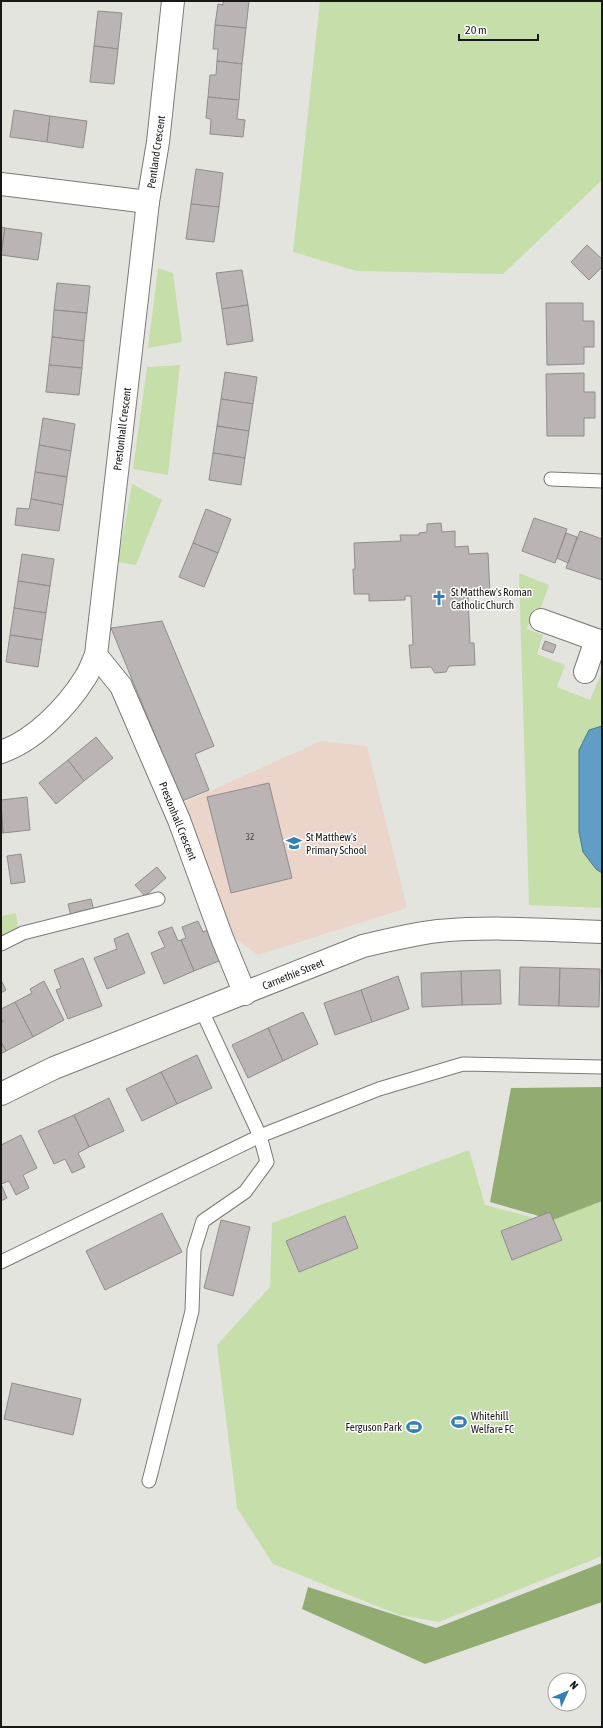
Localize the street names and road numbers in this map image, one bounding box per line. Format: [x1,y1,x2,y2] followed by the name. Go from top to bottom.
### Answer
[145,115,167,189] street label: Pentland Crescent
[111,387,133,471] street label: Prestonhall Crescent
[157,780,199,862] street label: Prestonhall Crescent
[260,956,326,992] street label: Carnethie Street

